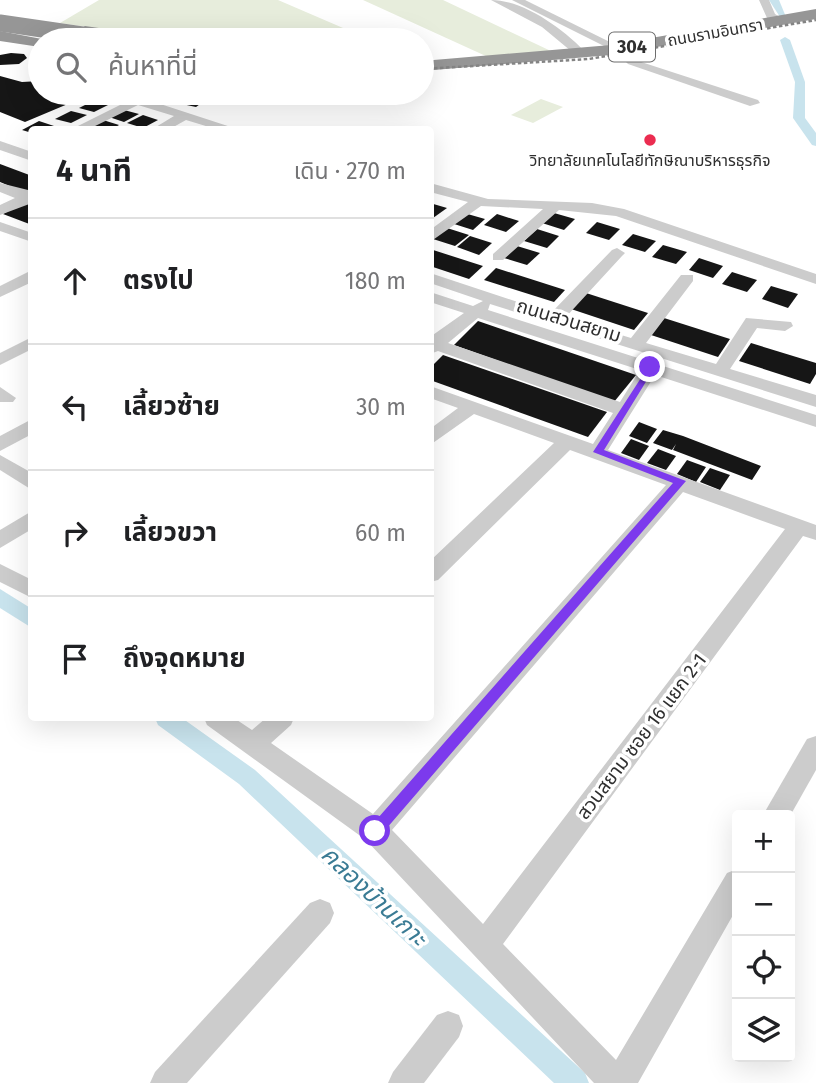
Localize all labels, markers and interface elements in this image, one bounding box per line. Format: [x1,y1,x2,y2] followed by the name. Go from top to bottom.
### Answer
[666,15,764,50] street label: ถนนรามอินทรา
[28,28,434,105] search box
[609,32,655,62] road number: 304
[52,48,90,86] icon: search
[108,51,198,82] text: ค้นหาที่นี่
[642,132,658,148] marker: วิทยาลัยเทคโนโลยีทักษิณาบริหารธุรกิจ
[529,151,771,170] place label: วิทยาลัยเทคโนโลยีทักษิณาบริหารธุรกิจ
[56,153,132,189] text: 4 นาที
[294,157,406,185] text: เดิน · 270 m
[56,262,94,300] icon: ahead
[123,265,194,296] text: ตรงไป
[345,267,406,295] text: 180 m
[514,294,624,347] street label: ถนนสวนสยาม
[634,351,665,382] route end
[56,388,94,426] icon: left
[123,391,220,422] text: เลี้ยวซ้าย
[356,393,406,421] text: 30 m
[56,514,94,552] icon: right
[123,517,217,548] text: เลี้ยวขวา
[355,519,406,547] text: 60 m
[56,640,94,678] icon: arrive
[123,643,246,674] text: ถึงจุดหมาย
[572,649,711,824] street label: สวนสยาม ซอย 16 แยก 2-1
[732,810,795,1062] map controls
[732,810,795,873] button: +
[359,815,390,846] route start
[316,840,434,953] water label: คลองบ้านเกาะ
[732,873,795,936] button: −
[732,936,795,999] button: locate
[732,999,795,1062] button: layers

